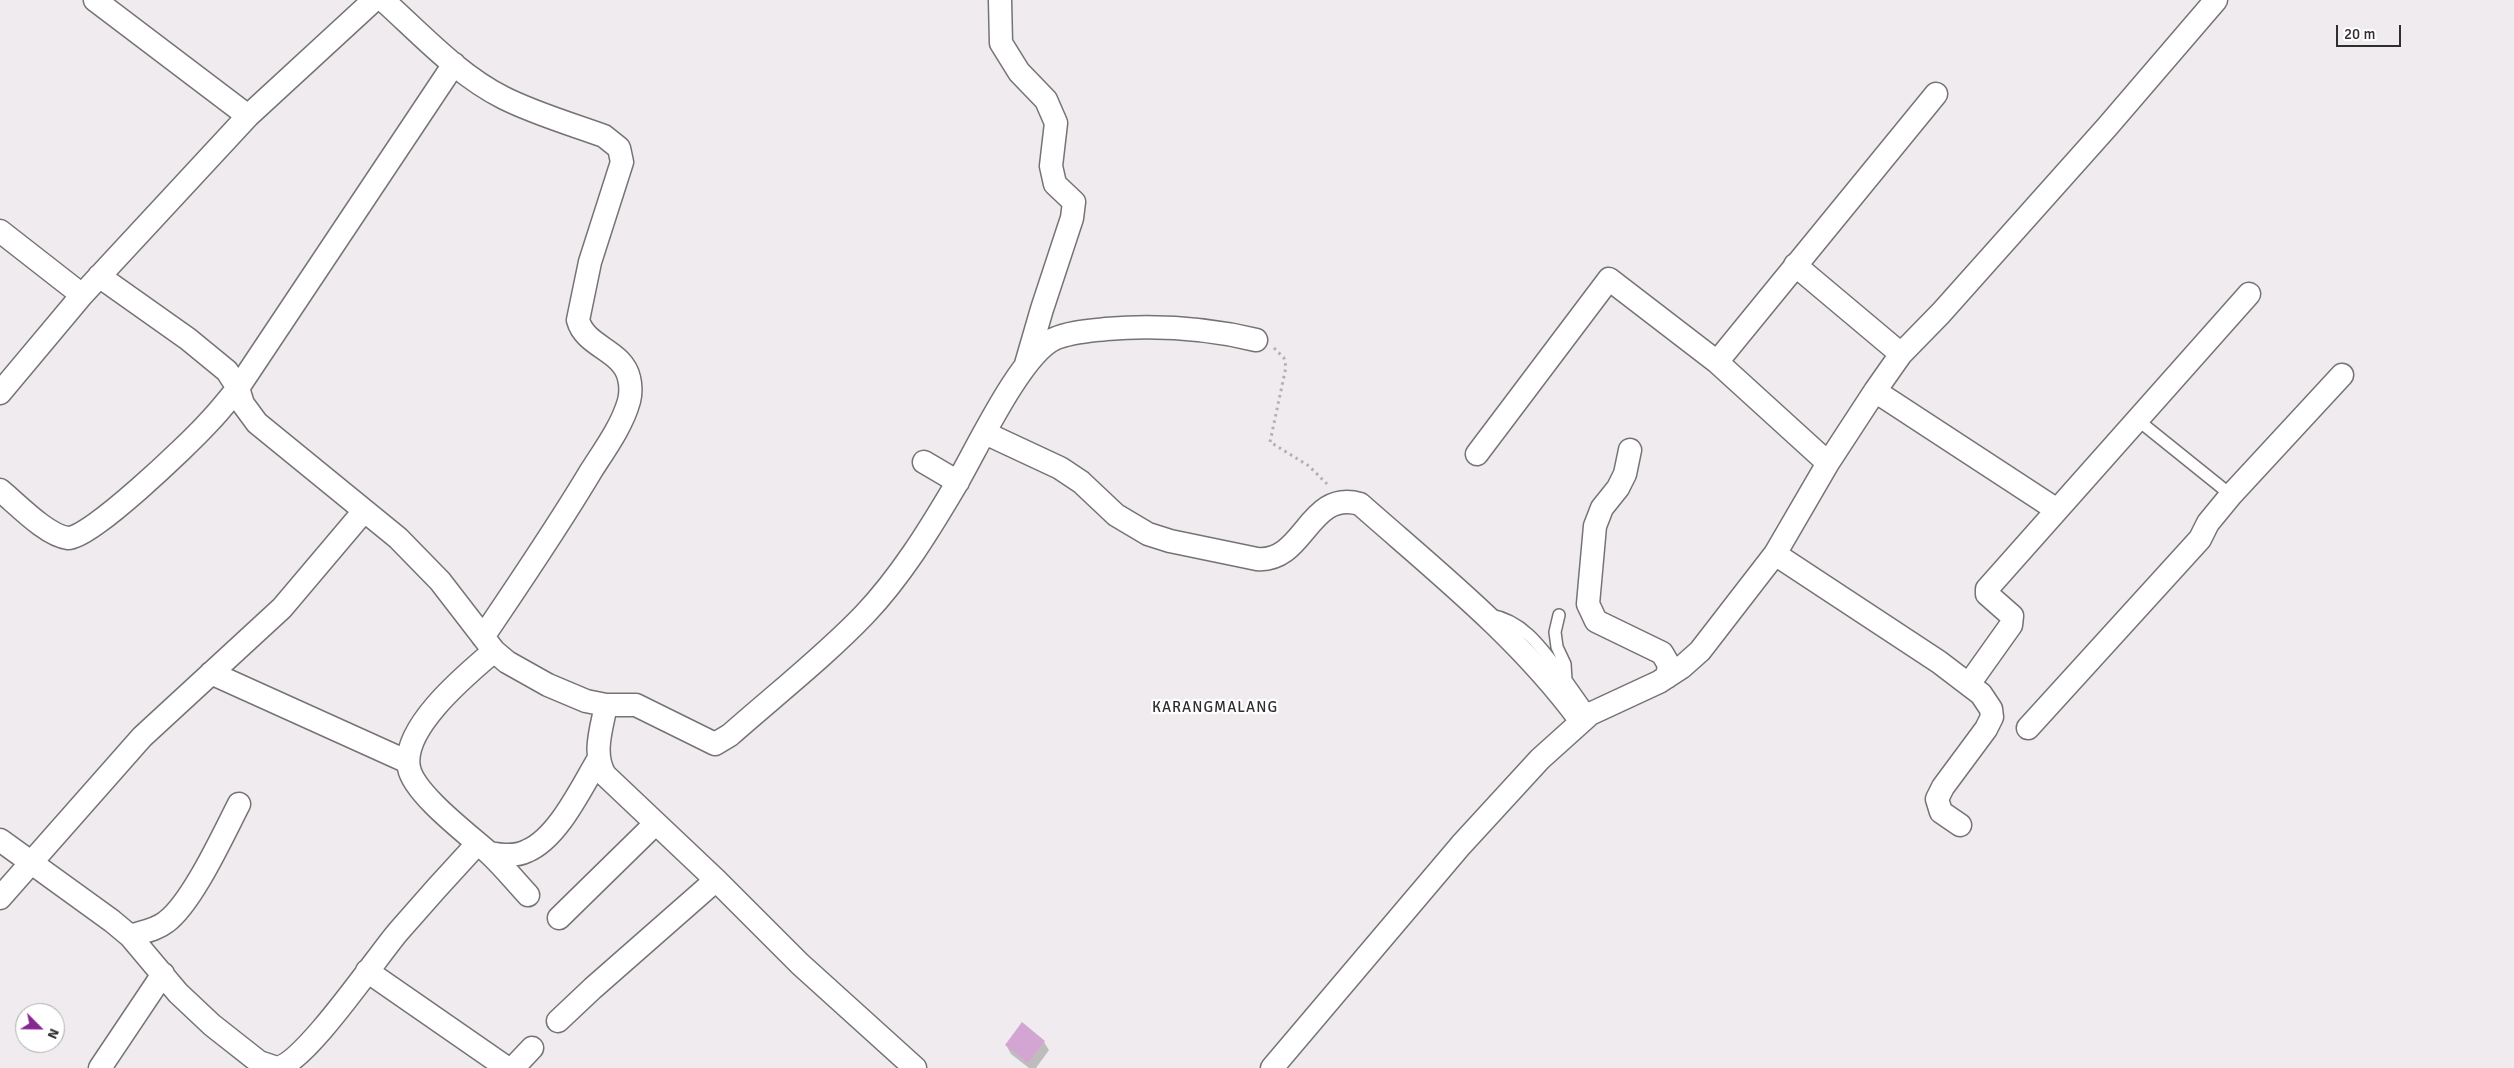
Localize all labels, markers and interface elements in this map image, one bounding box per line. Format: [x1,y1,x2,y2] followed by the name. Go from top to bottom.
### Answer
[2339,15,2404,47] scale bar
[2344,25,2375,43] text: 20 m
[1150,699,1280,717] district label: KARANGMALANG
[15,1003,65,1053] north arrow
[44,1026,63,1041] text: N

